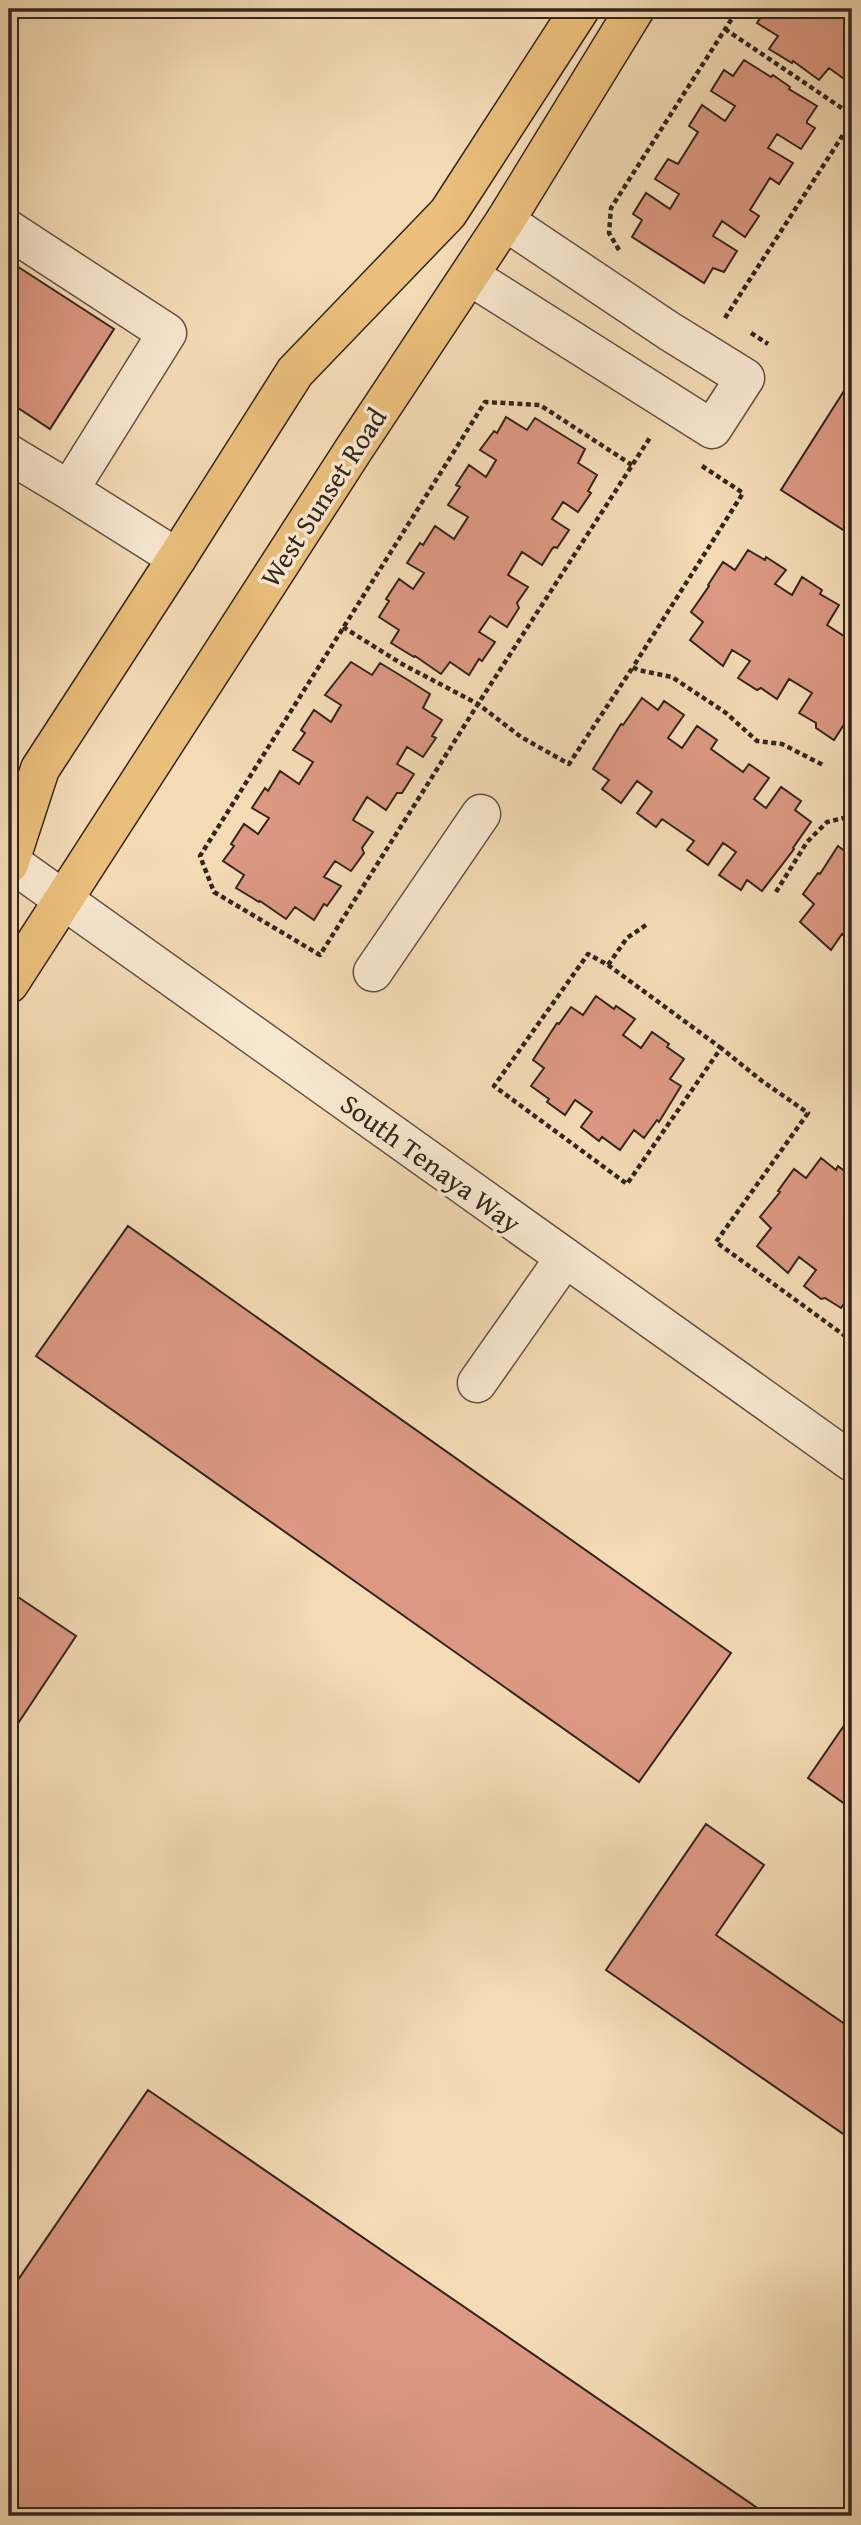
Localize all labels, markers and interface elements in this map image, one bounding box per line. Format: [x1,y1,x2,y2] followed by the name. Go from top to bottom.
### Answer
[249,399,396,594] street label: West Sunset Road
[333,1083,530,1242] street label: South Tenaya Way

